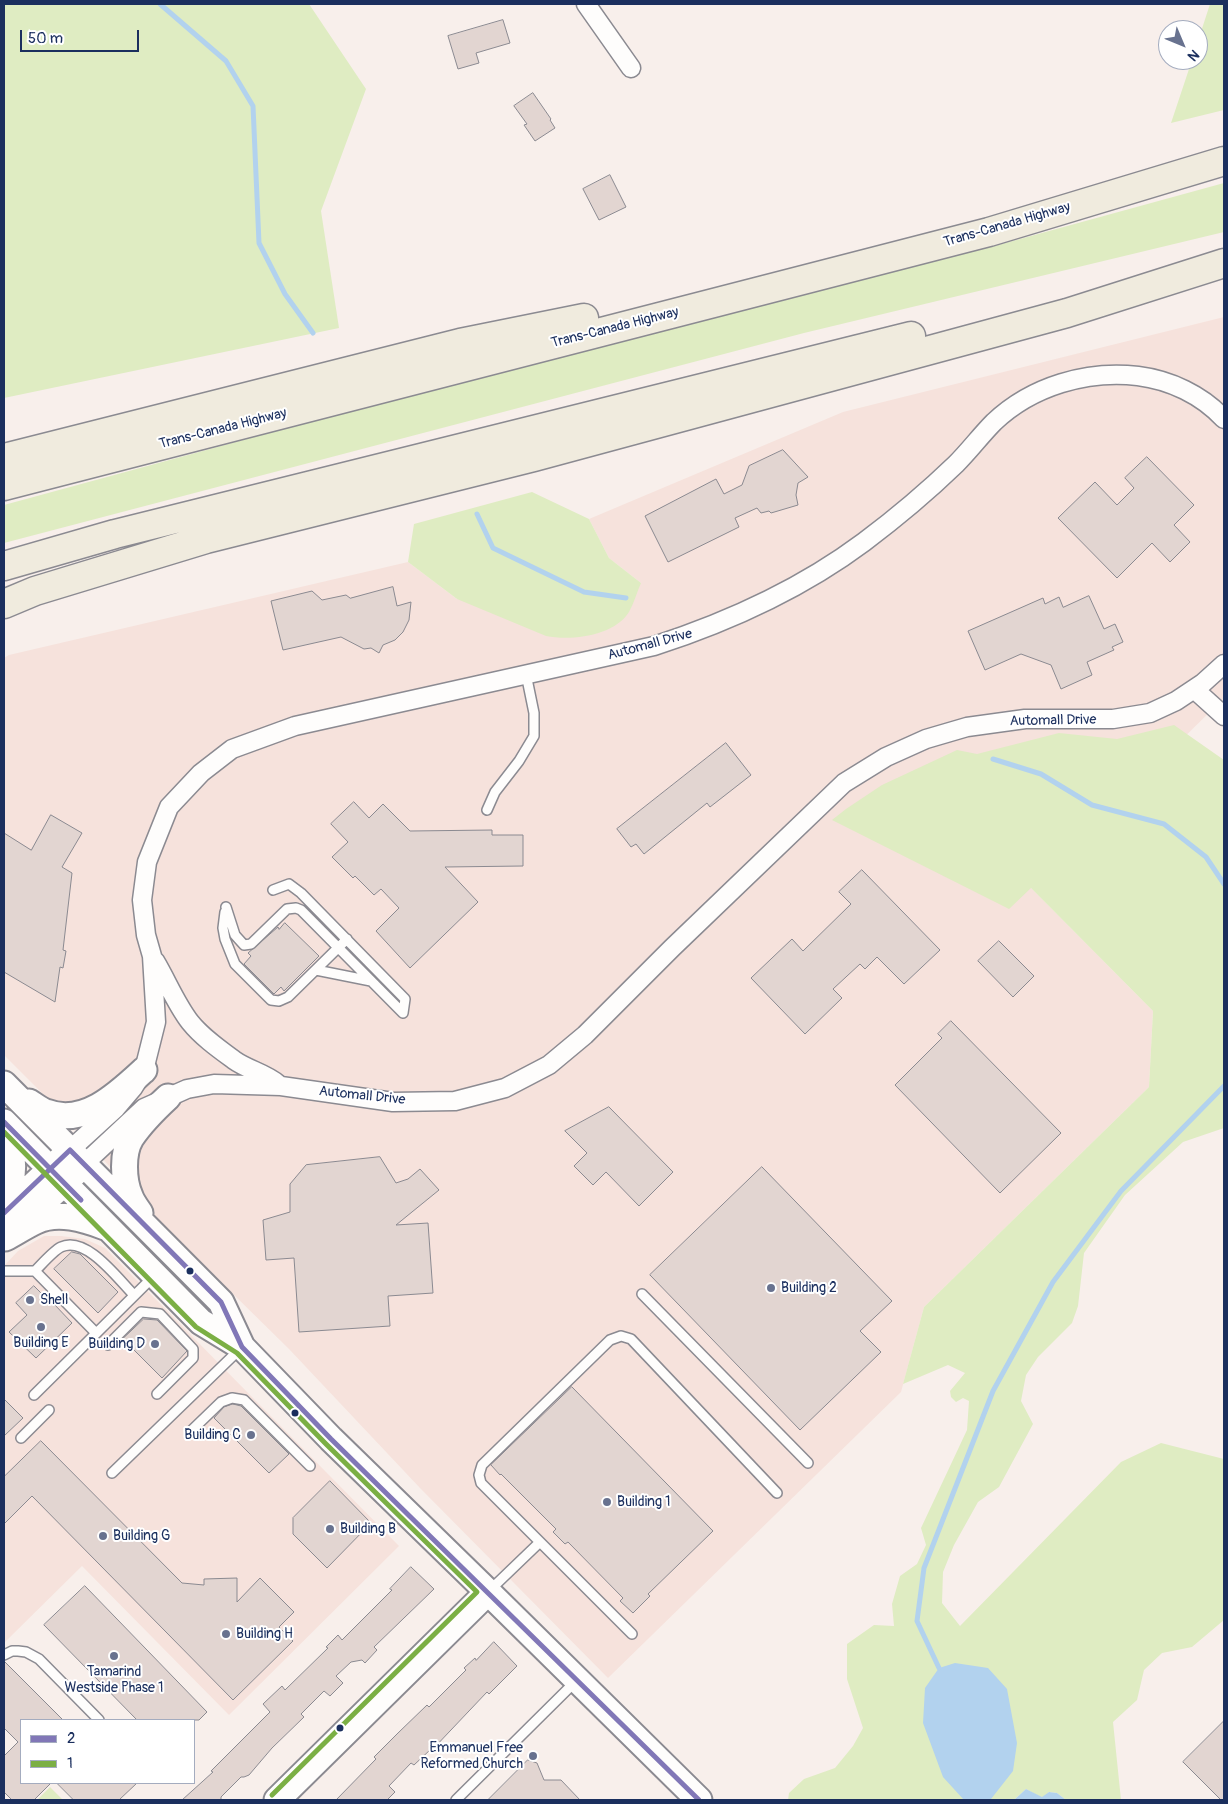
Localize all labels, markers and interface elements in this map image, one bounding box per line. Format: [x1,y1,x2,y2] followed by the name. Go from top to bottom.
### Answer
[22,20,141,52] scale bar
[1158,20,1208,70] north arrow
[28,29,63,48] text: 50 m
[1184,46,1203,65] text: N
[942,199,1072,251] street label: Trans-Canada Highway
[549,304,681,352] street label: Trans-Canada Highway
[157,405,289,453] street label: Trans-Canada Highway
[606,626,694,664] street label: Automall Drive
[1009,712,1097,730] street label: Automall Drive
[318,1083,406,1109] street label: Automall Drive
[185,1266,195,1276] unlabelled marker
[781,1280,837,1296] place label: Building 2
[765,1282,777,1294] marker: Building 2
[40,1292,68,1308] place label: Shell
[24,1294,36,1306] marker: Shell
[35,1321,47,1333] marker: Building E
[13,1335,69,1351] place label: Building E
[88,1336,145,1352] place label: Building D
[149,1338,161,1350] marker: Building D
[290,1408,300,1418] unlabelled marker
[184,1427,241,1443] place label: Building C
[245,1429,257,1441] marker: Building C
[617,1494,670,1510] place label: Building 1
[601,1496,613,1508] marker: Building 1
[340,1521,396,1537] place label: Building B
[324,1523,336,1535] marker: Building B
[113,1528,170,1544] place label: Building G
[97,1530,109,1542] marker: Building G
[236,1626,293,1642] place label: Building H
[220,1628,232,1640] marker: Building H
[108,1650,120,1662] marker: Tamarind Westside Phase 1
[65,1664,163,1696] place label: Tamarind Westside Phase 1
[20,1719,195,1784] legend
[335,1723,345,1733] unlabelled marker
[67,1729,75,1748] text: 2
[420,1740,523,1772] place label: Emmanuel Free Reformed Church
[527,1750,539,1762] marker: Emmanuel Free Reformed Church
[67,1754,73,1773] text: 1

